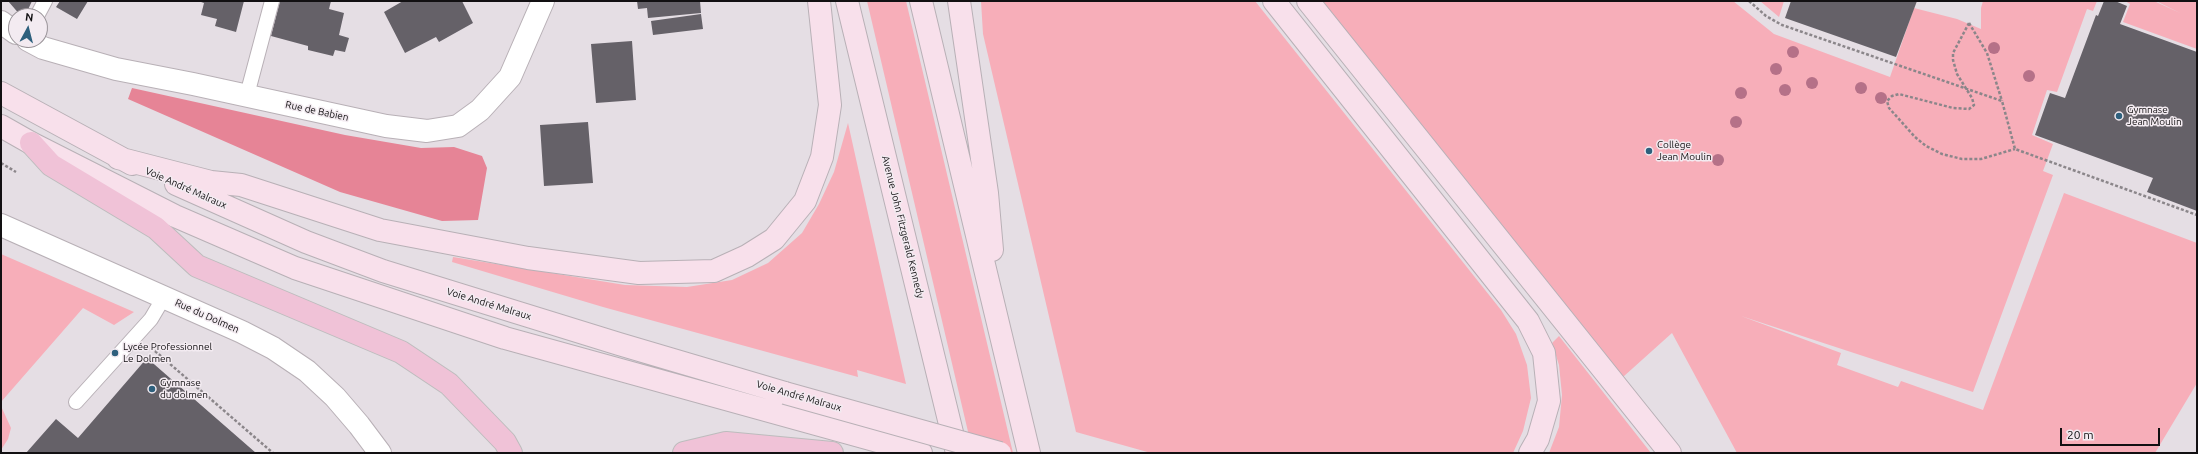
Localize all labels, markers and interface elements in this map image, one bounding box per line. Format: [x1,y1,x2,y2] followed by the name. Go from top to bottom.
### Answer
[8,8,48,48] north arrow
[25,11,34,24] text: N
[284,98,350,124] street label: Rue de Babien
[2127,104,2182,128] place label: Gymnase Jean Moulin
[2114,111,2124,121] marker: Gymnase Jean Moulin
[1657,139,1712,162] place label: Collège Jean Moulin
[1644,146,1654,156] marker: Collège Jean Moulin
[879,154,927,300] street label: Avenue John Fitzgerald Kennedy
[143,165,229,211] street label: Voie André Malraux
[445,285,533,323] street label: Voie André Malraux
[173,296,241,336] street label: Rue du Dolmen
[123,341,212,364] place label: Lycée Professionnel Le Dolmen
[110,348,120,358] marker: Lycée Professionnel Le Dolmen
[160,377,208,400] place label: Gymnase du dolmen
[755,378,843,414] street label: Voie André Malraux
[147,384,157,394] marker: Gymnase du dolmen
[2062,420,2162,446] scale bar
[2067,428,2094,441] text: 20 m

